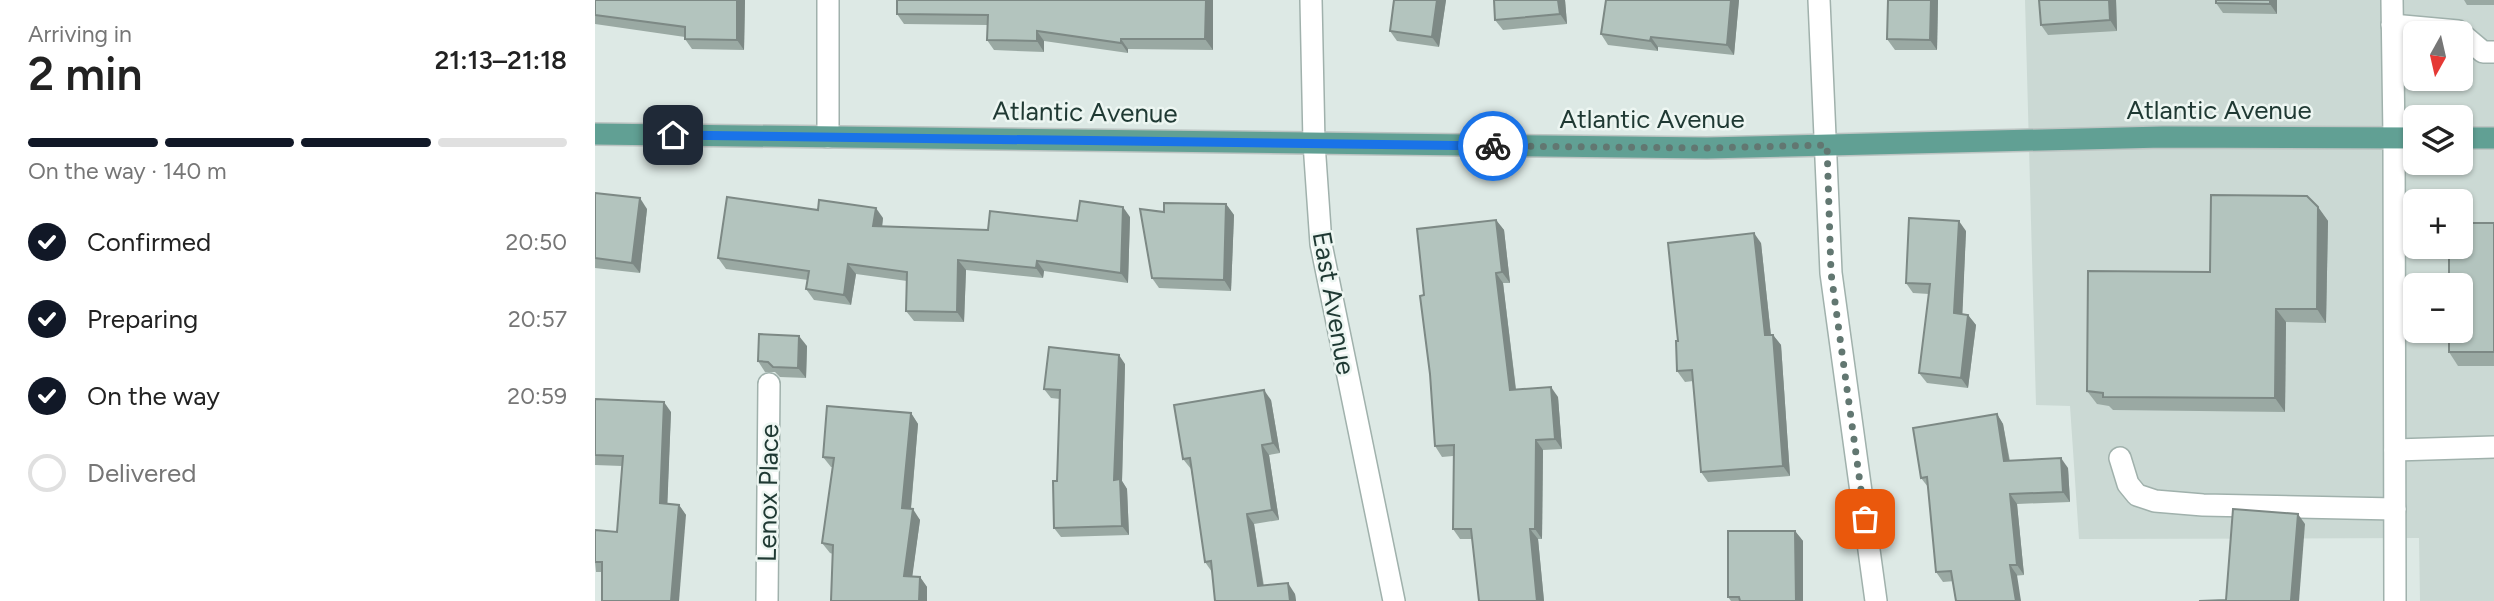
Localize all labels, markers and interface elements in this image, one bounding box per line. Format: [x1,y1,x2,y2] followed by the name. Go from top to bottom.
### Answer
[28,20,132,48] text: Arriving in
[2403,21,2473,91] north arrow
[2403,21,2473,343] map controls
[435,44,567,76] text: 21:13–21:18
[28,46,143,102] text: 2 min
[992,94,1178,130] street label: Atlantic Avenue
[2126,94,2312,126] street label: Atlantic Avenue
[1559,103,1745,135] street label: Atlantic Avenue
[643,105,703,165] pin
[2403,105,2473,175] button: layers
[1458,111,1528,181] courier
[654,116,692,154] icon: home
[1474,127,1512,165] icon: bike
[28,157,227,185] text: On the way · 140 m
[2403,189,2473,259] button: +
[28,223,66,261] icon: check
[87,226,211,258] text: Confirmed
[506,228,567,256] text: 20:50
[1306,229,1362,377] street label: East Avenue
[2403,273,2473,343] button: −
[28,300,66,338] icon: check
[87,303,198,335] text: Preparing
[508,305,567,333] text: 20:57
[28,377,66,415] icon: check
[87,380,220,412] text: On the way
[507,382,567,410] text: 20:59
[751,424,785,562] street label: Lenox Place
[87,457,196,489] text: Delivered
[1835,489,1895,549] pin
[1846,500,1884,538] icon: bag

